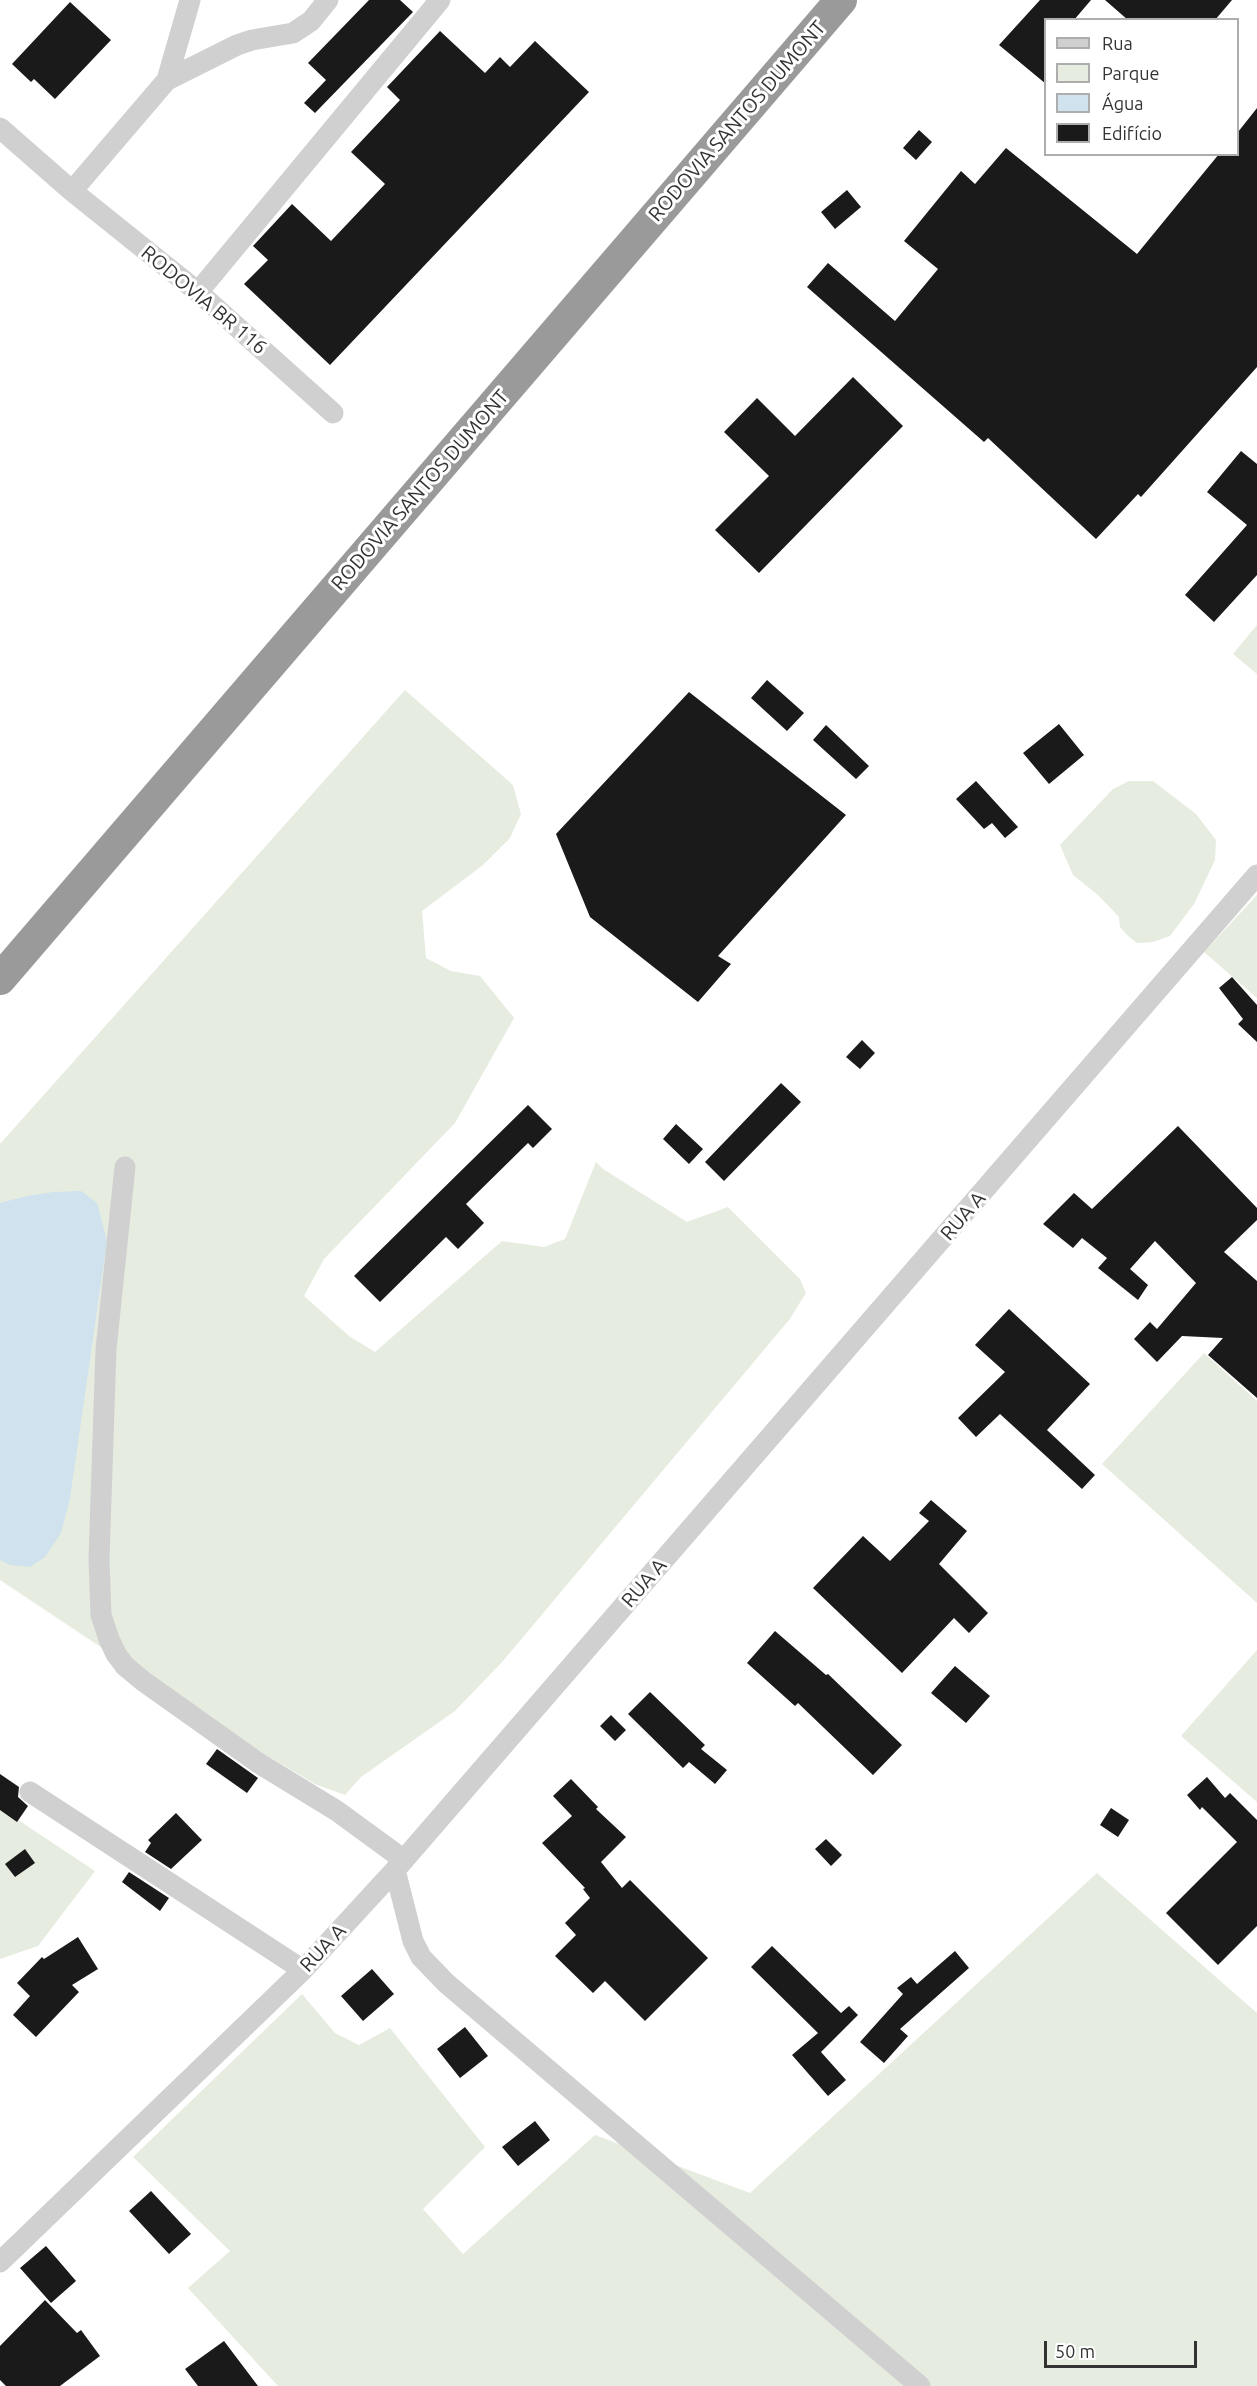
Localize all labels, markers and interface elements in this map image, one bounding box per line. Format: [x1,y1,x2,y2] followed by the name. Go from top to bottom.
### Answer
[643,16,831,226] street label: RODOVIA SANTOS DUMONT
[1044,18,1239,156] legend
[1102,33,1133,53] text: Rua
[1102,63,1159,83] text: Parque
[1102,93,1144,113] text: Água
[1102,123,1162,143] text: Edifício
[136,241,272,359] street label: RODOVIA BR 116
[326,385,514,595] street label: RODOVIA SANTOS DUMONT
[935,1187,991,1245] street label: RUA A
[616,1554,672,1612] street label: RUA A
[295,1919,351,1977] street label: RUA A
[1047,2329,1200,2367] scale bar
[1055,2341,1095,2361] text: 50 m

